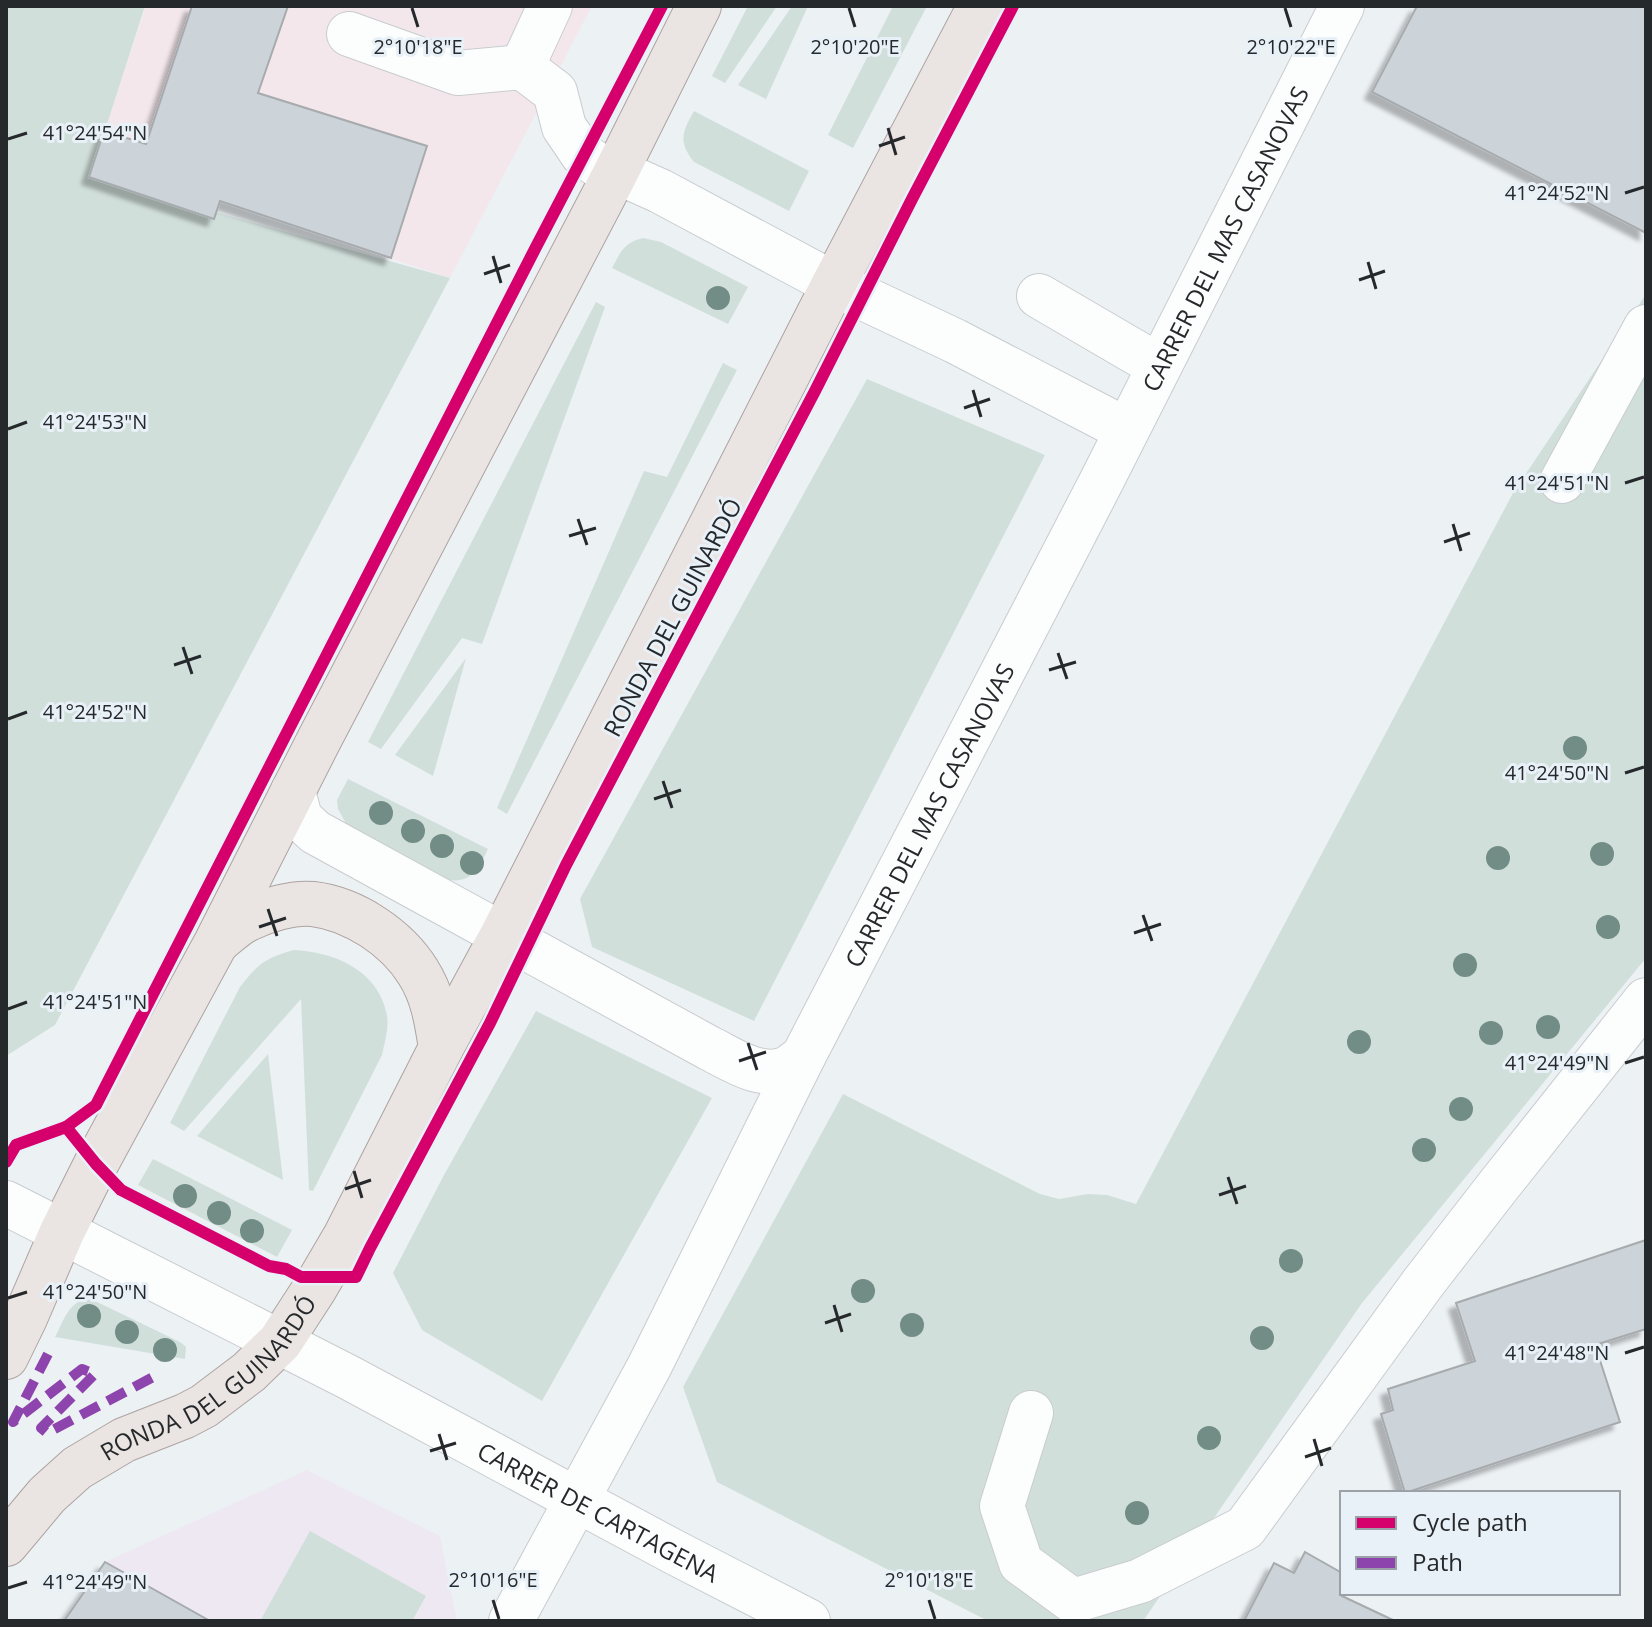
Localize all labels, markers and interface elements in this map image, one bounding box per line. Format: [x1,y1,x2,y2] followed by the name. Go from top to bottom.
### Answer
[373,33,463,60] text: 2°10'18"E
[810,33,900,60] text: 2°10'20"E
[1246,33,1336,60] text: 2°10'22"E
[1133,80,1315,397] street label: CARRER DEL MAS CASANOVAS
[43,119,147,146] text: 41°24'54"N
[1505,179,1609,206] text: 41°24'52"N
[43,408,147,435] text: 41°24'53"N
[1505,469,1609,496] text: 41°24'51"N
[595,492,749,742] street label: RONDA DEL GUINARDÓ
[836,657,1021,973] street label: CARRER DEL MAS CASANOVAS
[43,698,147,725] text: 41°24'52"N
[1505,759,1609,786] text: 41°24'50"N
[43,988,147,1015] text: 41°24'51"N
[1505,1049,1609,1076] text: 41°24'49"N
[43,1278,147,1305] text: 41°24'50"N
[93,1288,323,1467] street label: RONDA DEL GUINARDÓ
[1505,1339,1609,1366] text: 41°24'48"N
[472,1433,726,1589] street label: CARRER DE CARTAGENA
[1340,1491,1620,1595] legend
[1412,1505,1528,1538] text: Cycle path
[1412,1545,1463,1578] text: Path
[448,1566,538,1593] text: 2°10'16"E
[884,1566,974,1593] text: 2°10'18"E
[43,1568,147,1595] text: 41°24'49"N

